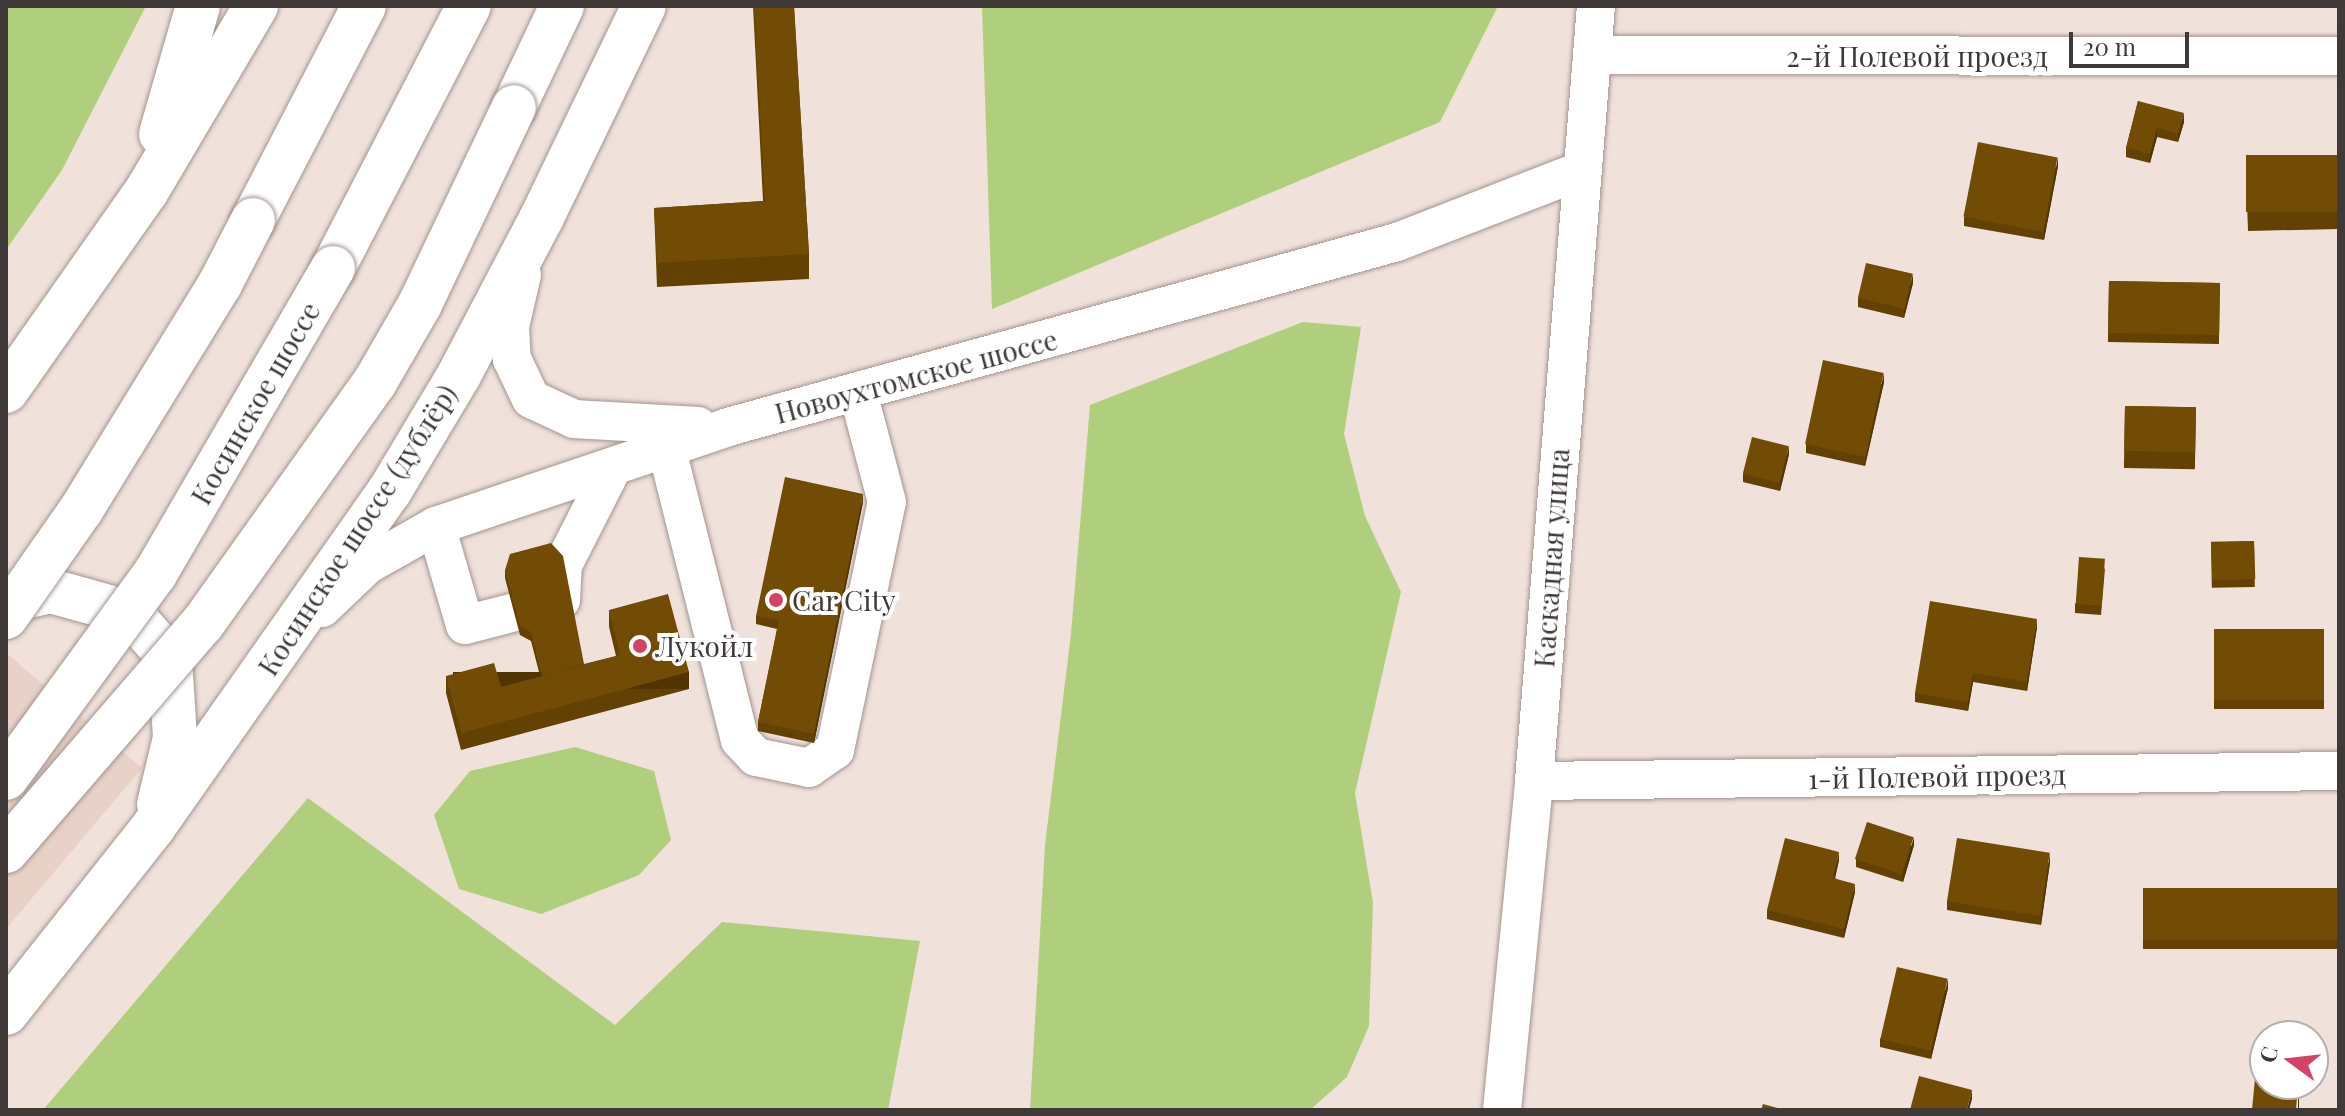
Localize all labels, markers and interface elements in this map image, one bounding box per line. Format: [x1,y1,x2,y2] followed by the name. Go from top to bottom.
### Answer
[2073,16,2193,66] scale bar
[2083,30,2136,62] text: 20 m
[1786,39,2048,73] street label: 2-й Полевой проезд
[183,296,327,510] street label: Косинское шоссе
[771,322,1061,430] street label: Новоухтомское шоссе
[250,378,464,682] street label: Косинское шоссе (дублёр)
[1527,447,1575,669] street label: Каскадная улица
[792,583,896,617] place label: Car City
[767,591,785,609] marker: Car City
[656,629,753,663] place label: Лукойл
[631,637,649,655] marker: Лукойл
[1808,757,2066,795] street label: 1-й Полевой проезд
[2249,1020,2329,1100] north arrow
[2251,1043,2284,1066] text: С

